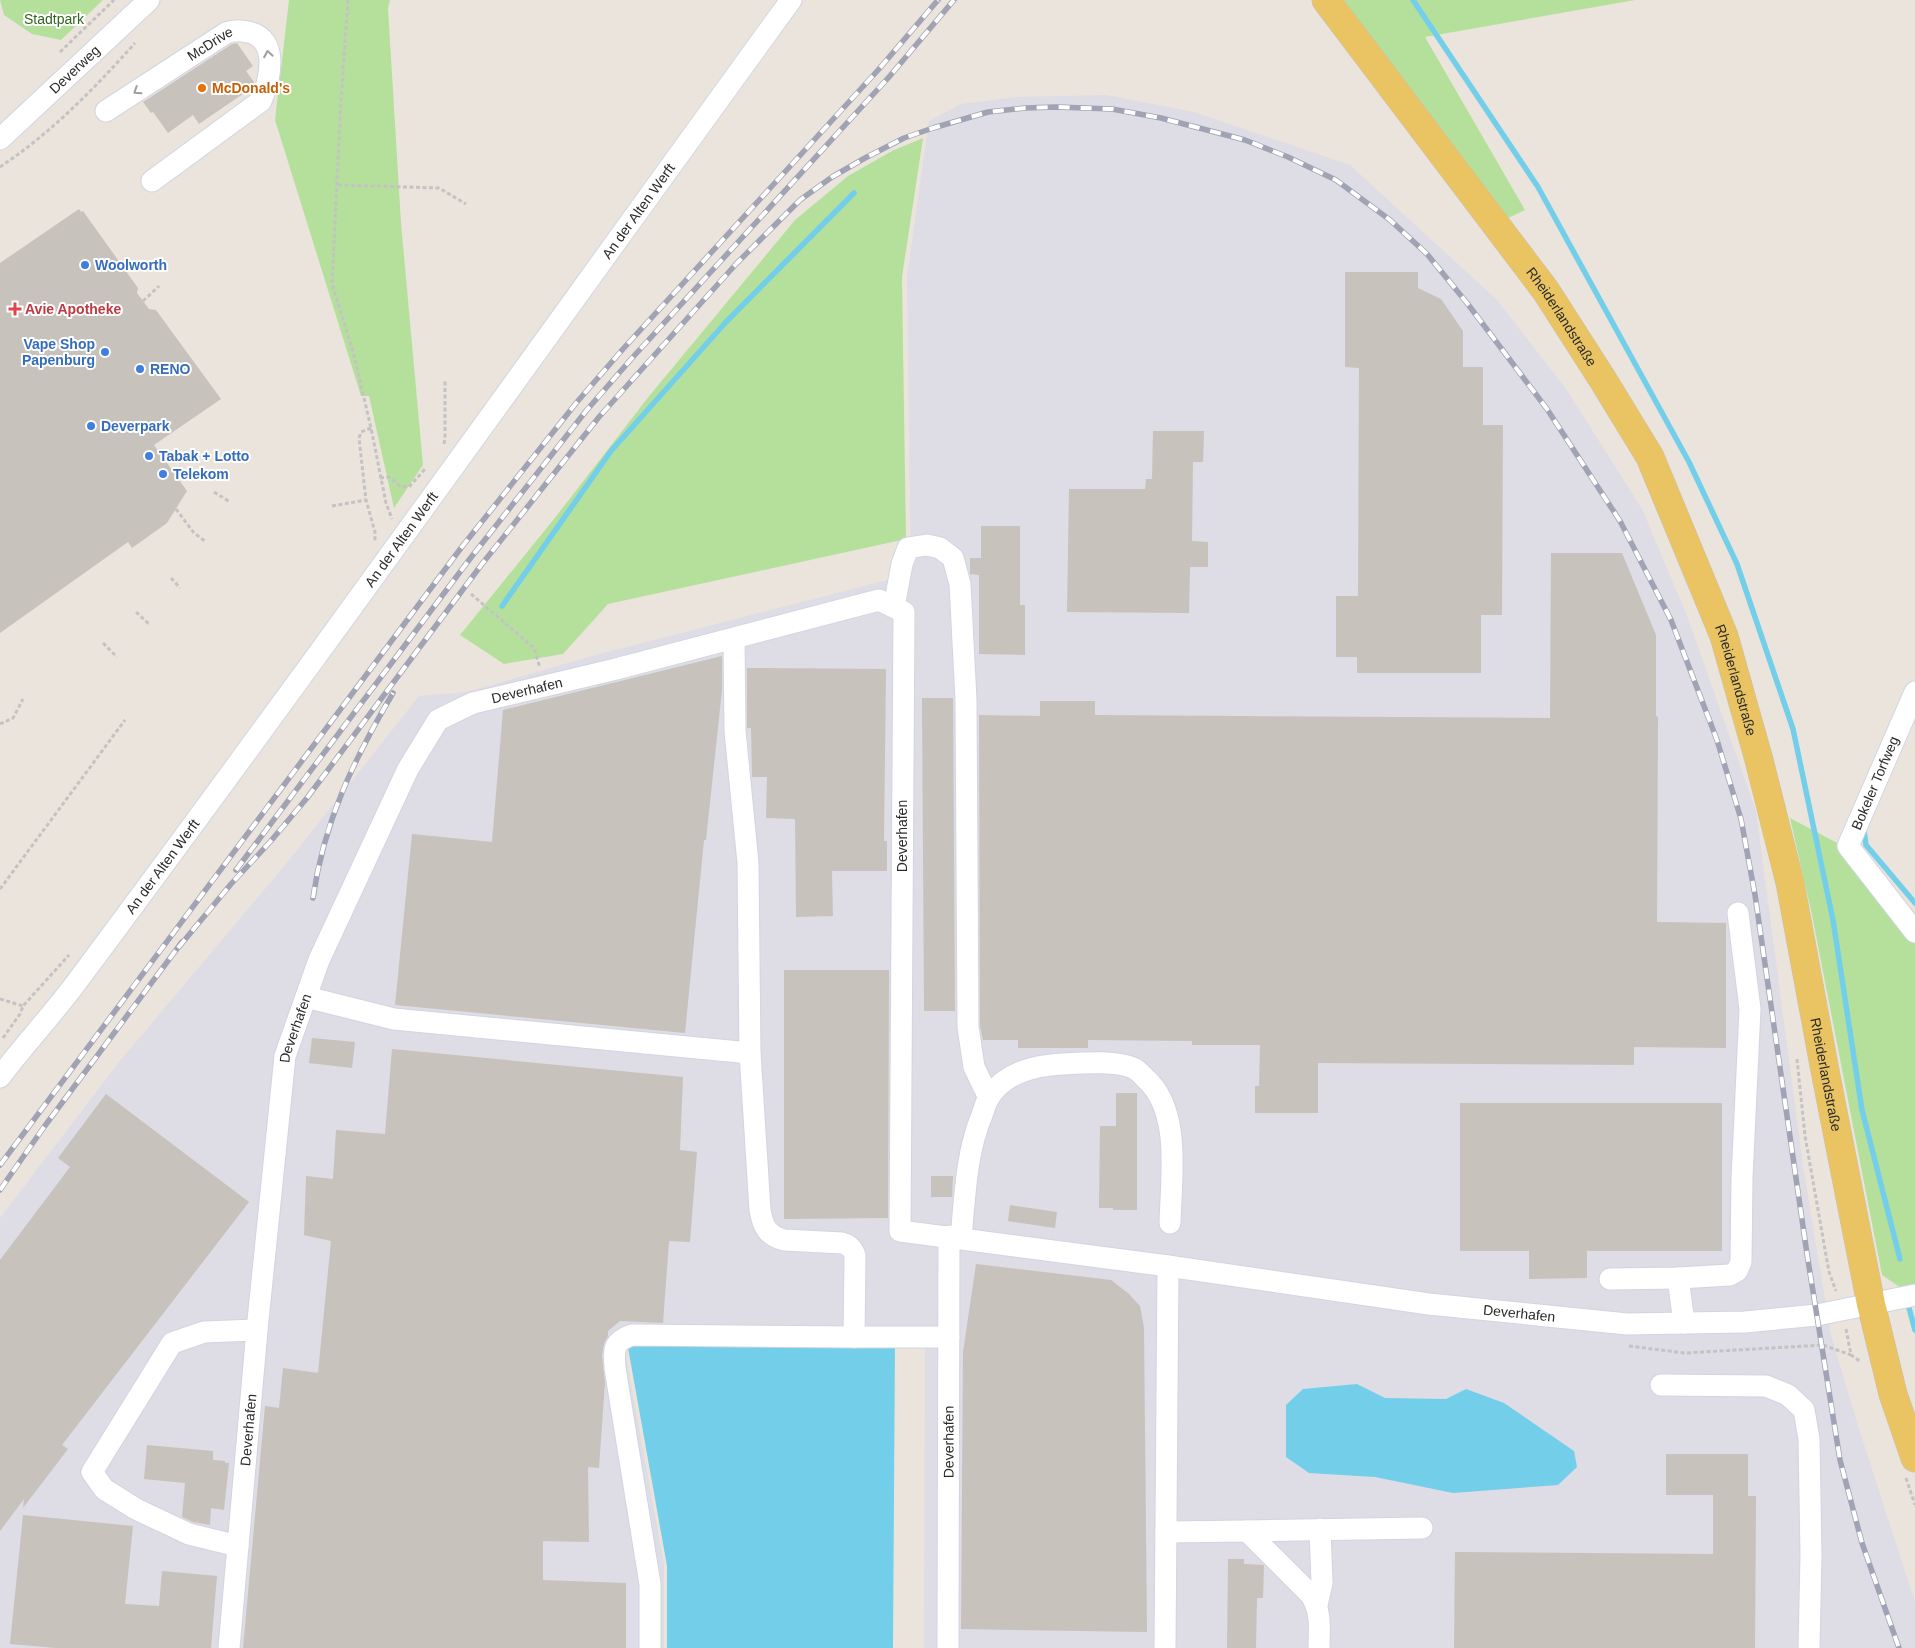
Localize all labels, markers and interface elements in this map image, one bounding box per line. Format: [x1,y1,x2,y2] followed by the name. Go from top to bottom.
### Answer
[24,11,85,27] park label: Stadtpark
[184,23,235,64] street label: McDrive
[46,42,103,97] street label: Deverweg
[264,49,274,58] one-way arrow
[212,80,290,96] place label: McDonald's
[196,82,208,94] marker: McDonald's
[133,85,142,94] one-way arrow
[599,160,678,262] street label: An der Alten Werft
[95,257,167,273] place label: Woolworth
[79,259,91,271] marker: Woolworth
[1523,264,1600,369] street label: Rheiderlandstraße
[25,301,121,317] place label: Avie Apotheke
[9,303,21,315] marker: Avie Apotheke
[22,336,95,368] place label: Vape Shop Papenburg
[99,346,111,358] marker: Vape Shop Papenburg
[150,361,191,377] place label: RENO
[134,363,146,375] marker: RENO
[101,418,170,434] place label: Deverpark
[85,420,97,432] marker: Deverpark
[159,448,249,464] place label: Tabak + Lotto
[143,450,155,462] marker: Tabak + Lotto
[173,466,229,482] place label: Telekom
[157,468,169,480] marker: Telekom
[361,489,441,590] street label: An der Alten Werft
[1712,622,1760,738] street label: Rheiderlandstraße
[490,674,564,706] street label: Deverhafen
[1848,734,1902,832] street label: Bokeler Torfweg
[894,800,910,872] street label: Deverhafen
[122,816,203,917] street label: An der Alten Werft
[276,992,314,1064] street label: Deverhafen
[1807,1016,1845,1133] street label: Rheiderlandstraße
[1482,1302,1556,1325] street label: Deverhafen
[237,1393,259,1467] street label: Deverhafen
[940,1406,957,1478] street label: Deverhafen

